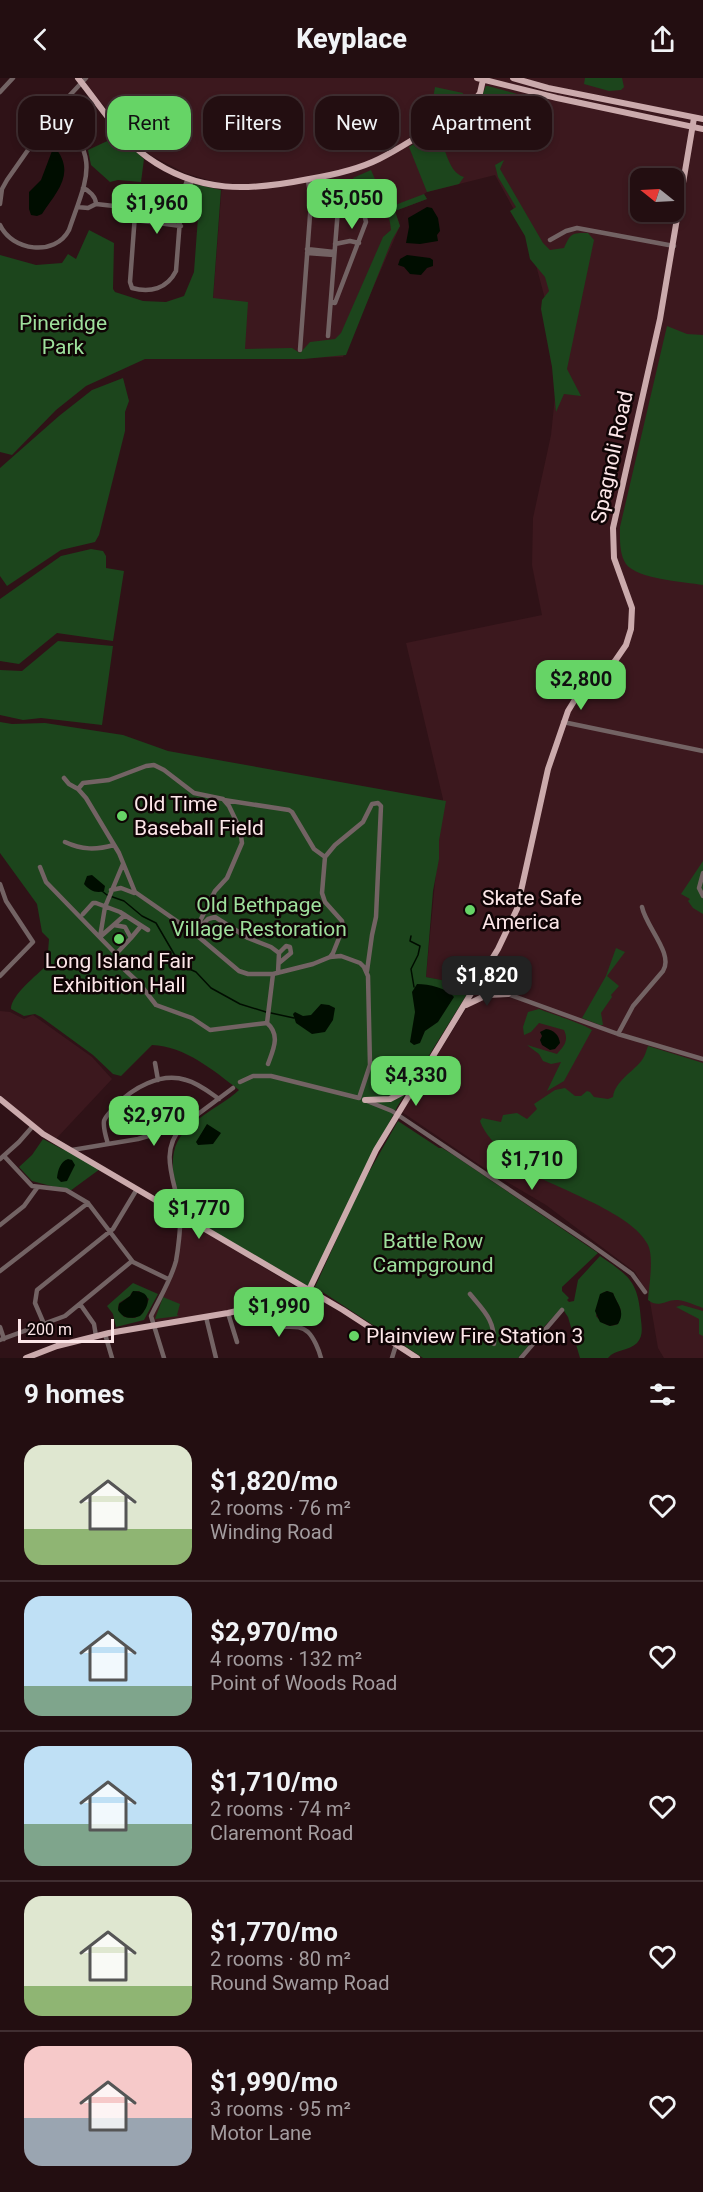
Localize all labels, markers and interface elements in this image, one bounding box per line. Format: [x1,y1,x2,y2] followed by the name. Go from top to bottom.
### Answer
[24,23,57,56] icon: back
[296,23,407,55] text: Keyplace
[646,23,679,56] icon: share
[18,96,95,150] chip: Buy
[107,96,191,150] chip: Rent
[203,96,303,150] chip: Filters
[315,96,399,150] chip: New
[411,96,552,150] chip: Apartment
[630,168,684,222] north arrow
[630,168,684,222] map controls
[303,179,401,230] pin: $5,050
[108,184,206,235] pin: $1,960
[321,186,383,210] text: $5,050
[126,191,188,215] text: $1,960
[19,311,107,359] park label: Pineridge Park
[586,389,638,525] street label: Spagnoli Road
[532,660,630,711] pin: $2,800
[550,667,612,691] text: $2,800
[134,792,264,840] place label: Old Time Baseball Field
[115,809,129,823] marker: Old Time Baseball Field
[482,886,582,934] place label: Skate Safe America
[171,893,347,941] park label: Old Bethpage Village Restoration
[463,903,477,917] marker: Skate Safe America
[112,932,126,946] marker: Long Island Fair Exhibition Hall
[45,949,193,997] place label: Long Island Fair Exhibition Hall
[438,956,536,1007] pin: $1,820
[456,963,518,987] text: $1,820
[367,1056,465,1107] pin: $4,330
[385,1063,447,1087] text: $4,330
[105,1096,203,1147] pin: $2,970
[123,1103,185,1127] text: $2,970
[483,1140,581,1191] pin: $1,710
[501,1147,563,1171] text: $1,710
[150,1189,248,1240] pin: $1,770
[168,1196,230,1220] text: $1,770
[373,1229,494,1277] park label: Battle Row Campground
[230,1287,328,1338] pin: $1,990
[248,1294,310,1318] text: $1,990
[18,1316,114,1344] scale bar
[27,1320,72,1339] text: 200 m
[366,1324,583,1348] place label: Plainview Fire Station 3
[347,1329,361,1343] marker: Plainview Fire Station 3
[646,1378,679,1411] icon: filters
[24,1379,125,1409] text: 9 homes
[210,1466,338,1496] text: $1,820/mo
[72,1469,144,1541] icon: home
[646,1489,679,1522] icon: heart
[210,1496,351,1520] text: 2 rooms · 76 m²
[210,1520,333,1544] text: Winding Road
[210,1617,338,1647] text: $2,970/mo
[72,1620,144,1692] icon: home
[646,1640,679,1673] icon: heart
[210,1647,362,1671] text: 4 rooms · 132 m²
[210,1671,397,1695] text: Point of Woods Road
[210,1767,338,1797] text: $1,710/mo
[72,1770,144,1842] icon: home
[646,1790,679,1823] icon: heart
[210,1797,351,1821] text: 2 rooms · 74 m²
[210,1821,353,1845] text: Claremont Road
[210,1917,338,1947] text: $1,770/mo
[72,1920,144,1992] icon: home
[646,1940,679,1973] icon: heart
[210,1947,351,1971] text: 2 rooms · 80 m²
[210,1971,389,1995] text: Round Swamp Road
[210,2067,338,2097] text: $1,990/mo
[72,2070,144,2142] icon: home
[646,2090,679,2123] icon: heart
[210,2097,351,2121] text: 3 rooms · 95 m²
[210,2121,312,2145] text: Motor Lane

